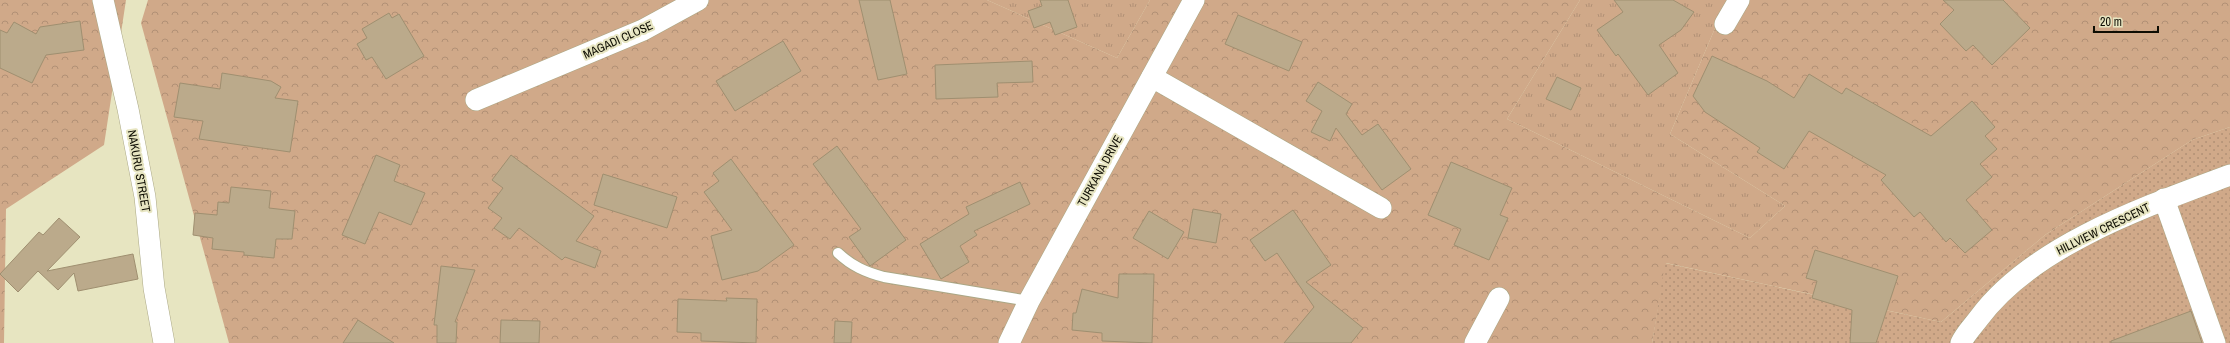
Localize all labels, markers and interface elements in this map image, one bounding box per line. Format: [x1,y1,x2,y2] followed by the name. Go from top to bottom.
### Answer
[2094,8,2158,34] scale bar
[2100,14,2122,30] text: 20 m
[581,17,655,63] street label: MAGADI CLOSE
[124,129,154,213] street label: NAKURU STREET
[1074,132,1126,210] street label: TURKANA DRIVE
[2054,199,2152,259] street label: HILLVIEW CRESCENT

